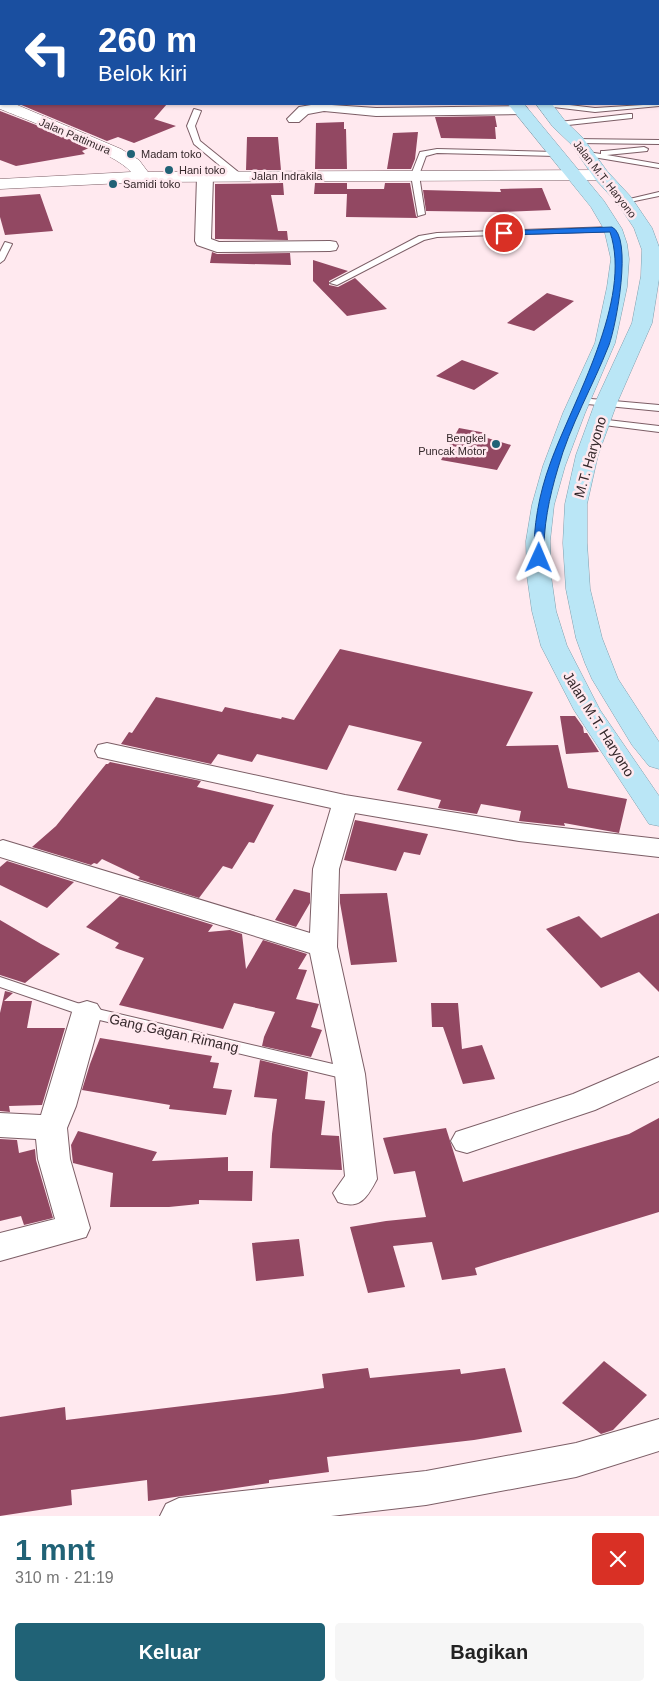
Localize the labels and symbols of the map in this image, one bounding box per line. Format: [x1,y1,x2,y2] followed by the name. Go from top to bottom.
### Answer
[37,116,113,157] street label: Jalan Pattimura
[571,138,639,220] street label: Jalan M.T. Haryono
[125,148,137,160] marker: Madam toko
[141,148,202,160] place label: Madam toko
[163,164,175,176] marker: Hani toko
[179,164,225,176] place label: Hani toko
[252,170,323,182] street label: Jalan Indrakila
[107,178,119,190] marker: Samidi toko
[123,178,180,190] place label: Samidi toko
[483,212,525,254] pin
[571,415,609,499] street label: M.T. Haryono
[418,432,486,457] place label: Bengkel Puncak Motor
[490,438,502,450] marker: Bengkel Puncak Motor
[512,531,564,583] position arrow
[560,669,638,780] street label: Jalan M.T. Haryono
[108,1010,240,1056] street label: Gang Gagan Rimang

